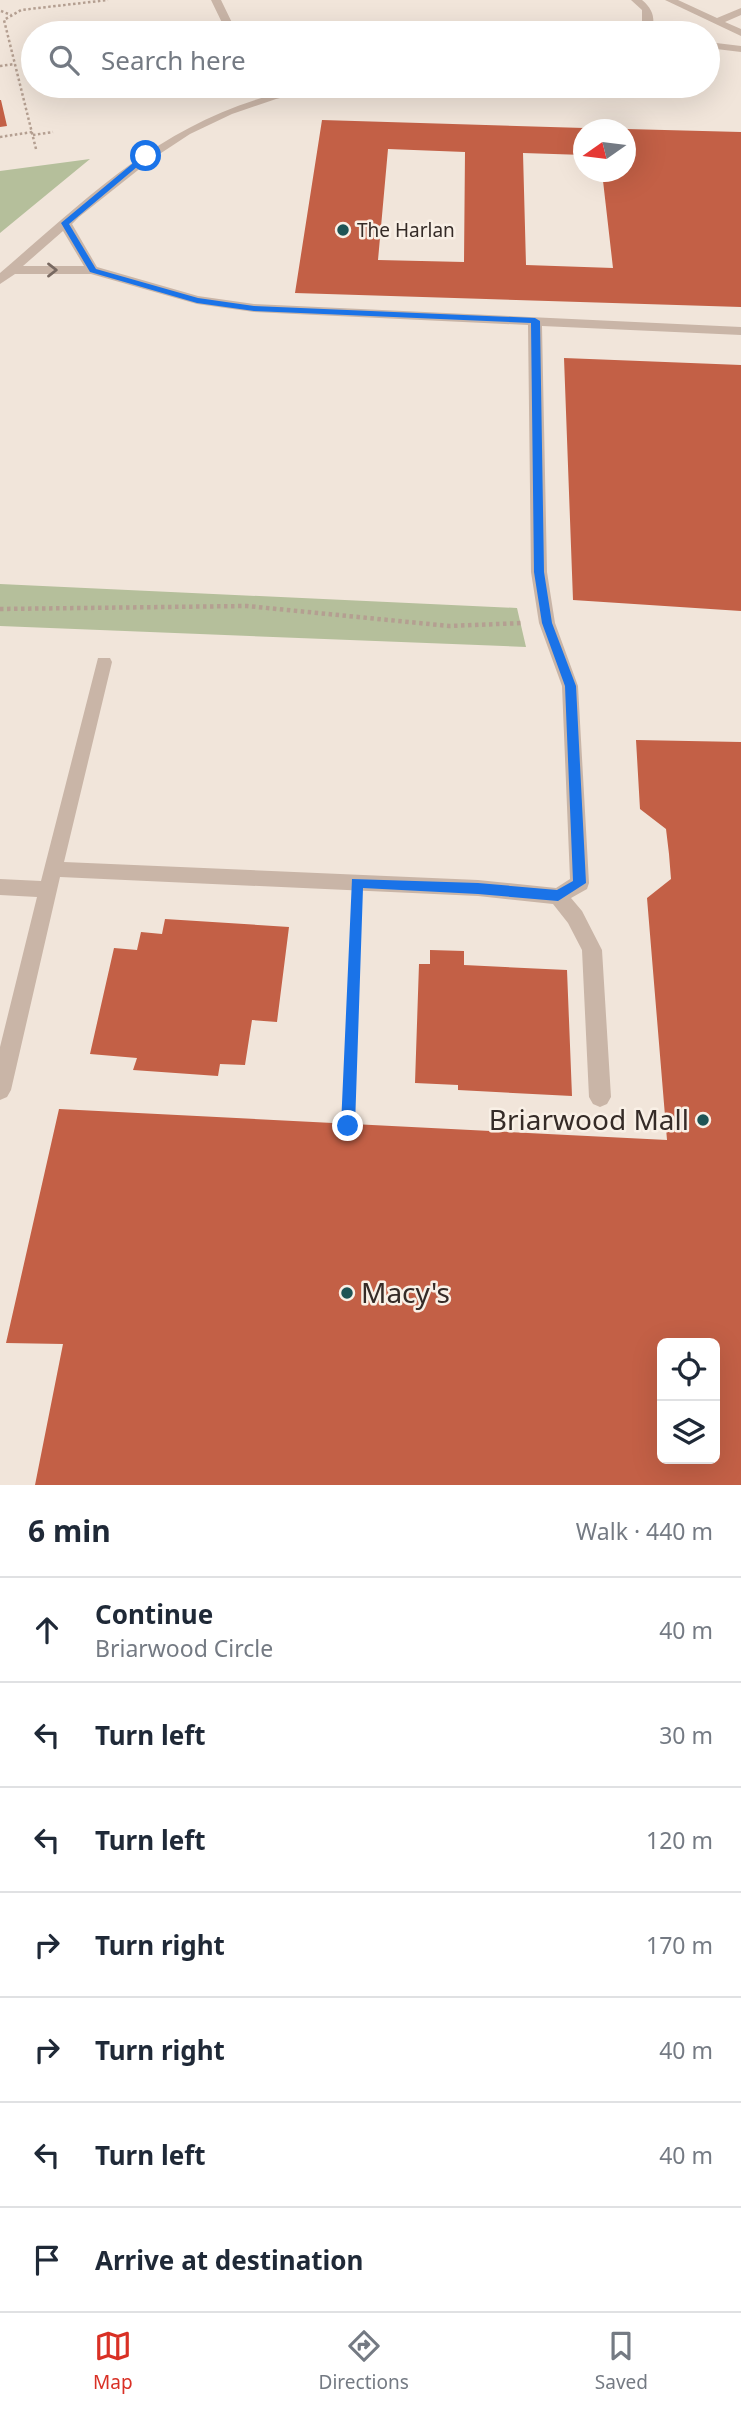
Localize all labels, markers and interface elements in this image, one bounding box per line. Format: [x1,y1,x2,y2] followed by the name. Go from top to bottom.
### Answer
[21,21,720,98] search box
[45,41,83,79] icon: search
[101,42,246,78] text: Search here
[573,119,636,182] north arrow
[130,140,161,171] route start
[357,217,455,243] place label: The Harlan
[335,222,351,238] marker: The Harlan
[47,262,58,278] one-way arrow
[489,1100,689,1138] place label: Briarwood Mall
[332,1110,363,1141] route end
[695,1112,711,1128] marker: Briarwood Mall
[361,1273,450,1311] place label: Macy's
[339,1285,355,1301] marker: Macy's
[657,1338,720,1464] map controls
[657,1338,720,1401] button: locate
[657,1401,720,1464] button: layers
[28,1510,111,1551] text: 6 min
[576,1515,713,1547] text: Walk · 440 m
[95,1596,213,1632] text: Continue
[28,1611,66,1649] icon: ahead
[659,1614,713,1646] text: 40 m
[95,1632,273,1664] text: Briarwood Circle
[28,1716,66,1754] icon: left
[95,1717,206,1753] text: Turn left
[659,1719,713,1751] text: 30 m
[28,1821,66,1859] icon: left
[95,1822,206,1858] text: Turn left
[646,1824,713,1856] text: 120 m
[28,1926,66,1964] icon: right
[95,1927,225,1963] text: Turn right
[646,1929,713,1961] text: 170 m
[28,2031,66,2069] icon: right
[95,2032,225,2068] text: Turn right
[659,2034,713,2066] text: 40 m
[28,2136,66,2174] icon: left
[95,2137,206,2173] text: Turn left
[659,2139,713,2171] text: 40 m
[28,2241,66,2279] icon: arrive
[95,2242,364,2278] text: Arrive at destination
[93,2327,133,2395] tab: Map
[319,2327,409,2395] tab: Directions
[595,2327,648,2395] tab: Saved

